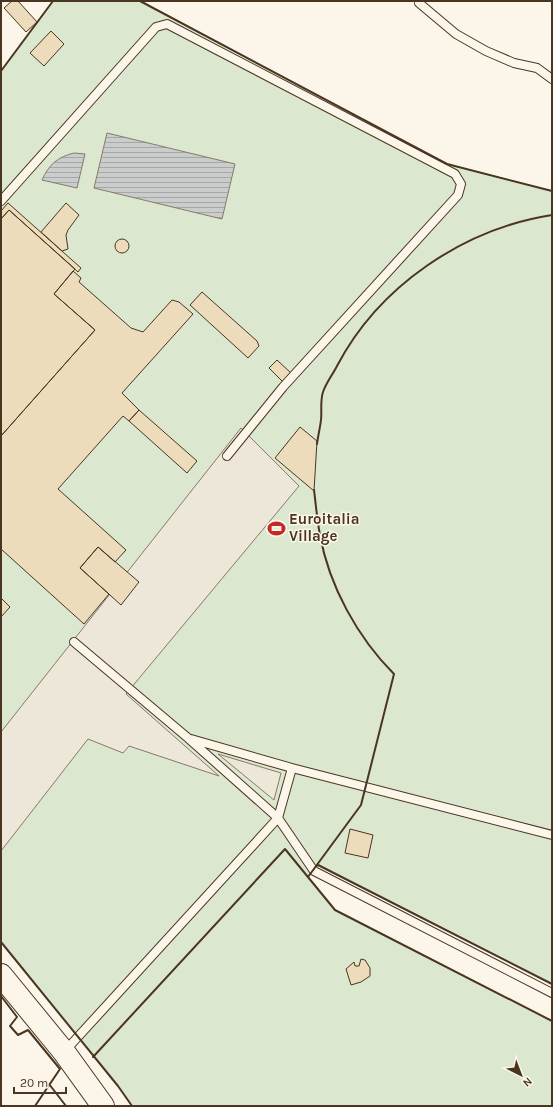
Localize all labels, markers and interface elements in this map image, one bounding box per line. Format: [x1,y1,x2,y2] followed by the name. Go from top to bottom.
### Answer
[289,510,359,545] place label: Euroitalia Village
[266,518,286,538] sports icon: Euroitalia Village
[501,1055,541,1095] north arrow
[14,1069,66,1095] scale bar
[520,1075,535,1090] text: N
[20,1076,48,1090] text: 20 m

